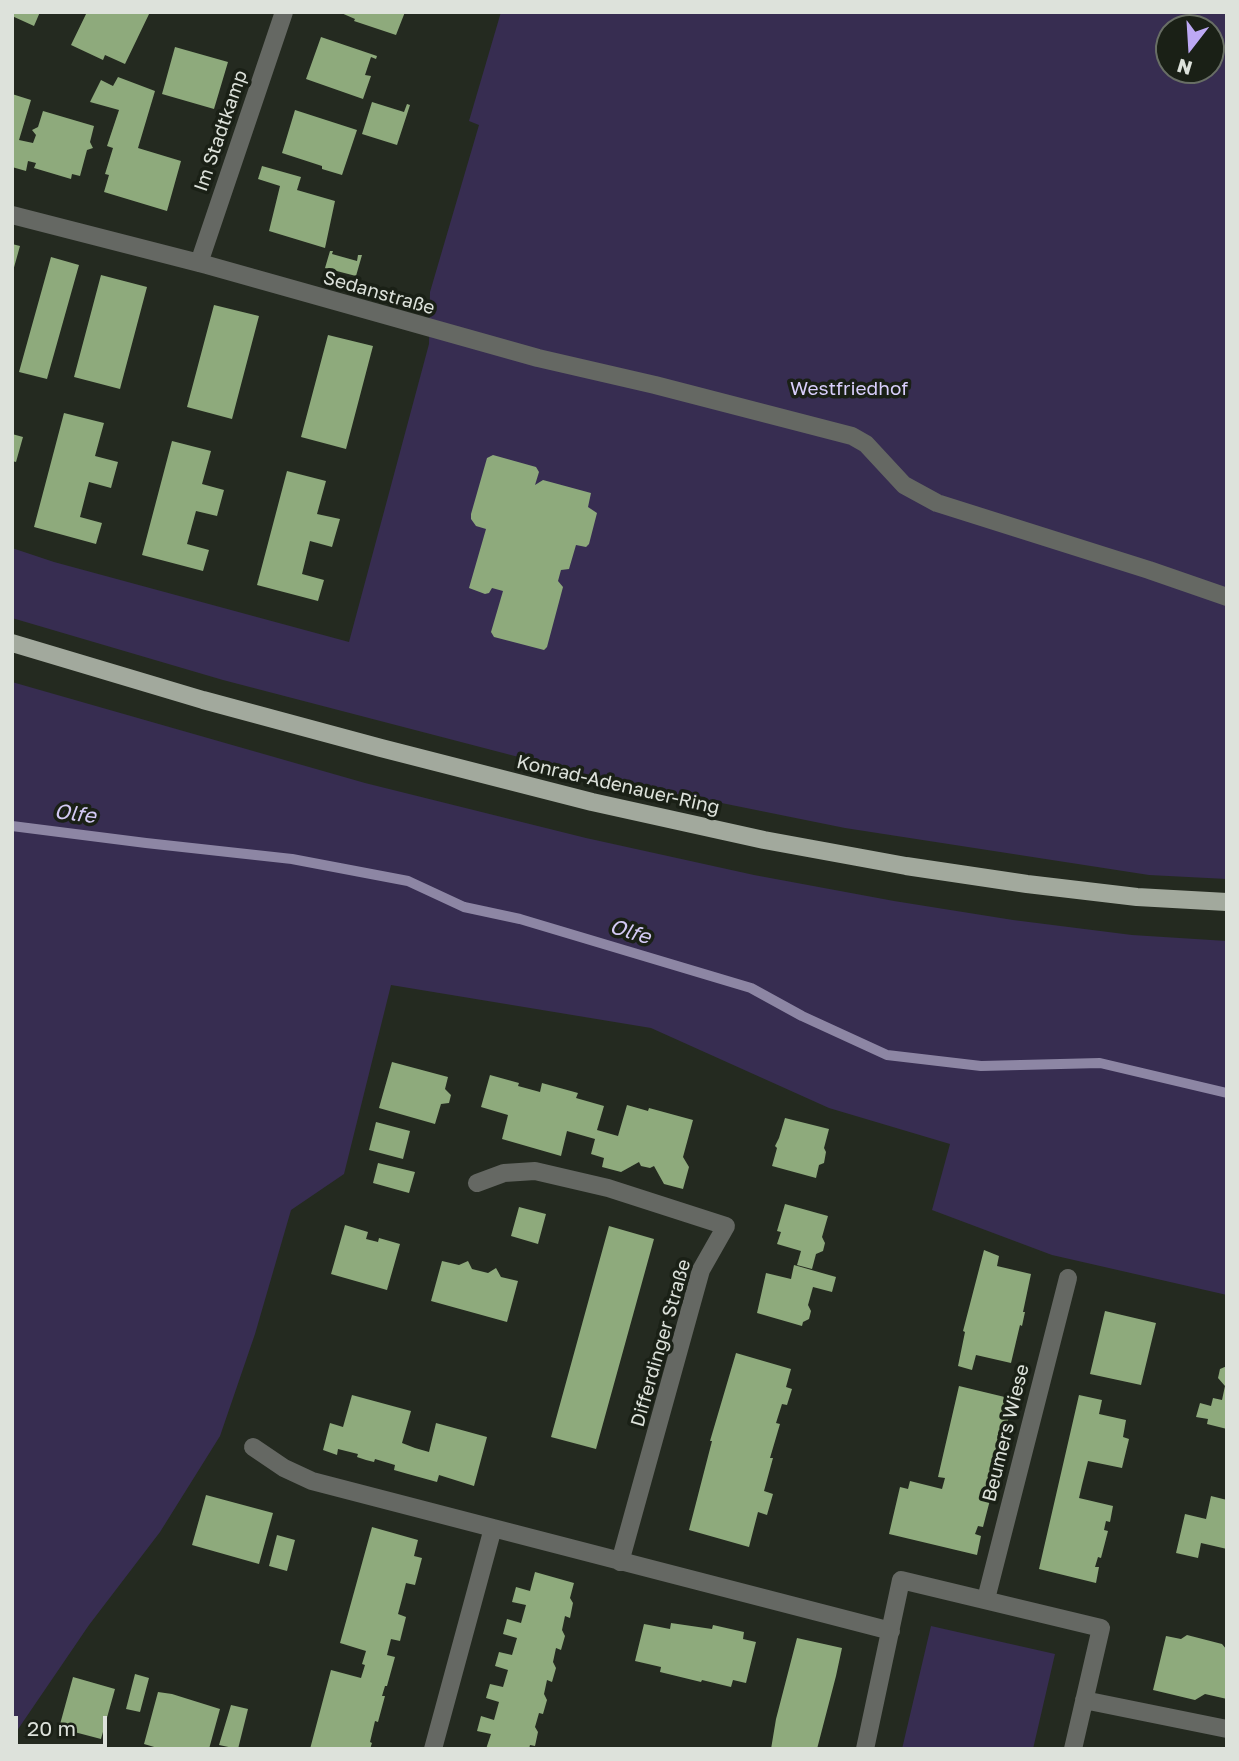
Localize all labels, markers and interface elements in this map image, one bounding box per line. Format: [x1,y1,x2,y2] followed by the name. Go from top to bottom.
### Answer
[1155,14,1225,84] north arrow
[1174,55,1195,81] text: N
[190,67,252,195] street label: Im Stadtkamp
[321,266,437,320] street label: Sedanstraße
[790,378,908,400] park label: Westfriedhof
[514,751,722,819] street label: Konrad-Adenauer-Ring
[53,799,97,829] water label: Olfe
[606,914,654,950] water label: Olfe
[626,1257,696,1429] street label: Differdinger Straße
[978,1362,1034,1504] street label: Beumers Wiese
[18,1702,110,1746] scale bar
[27,1715,76,1741] text: 20 m

